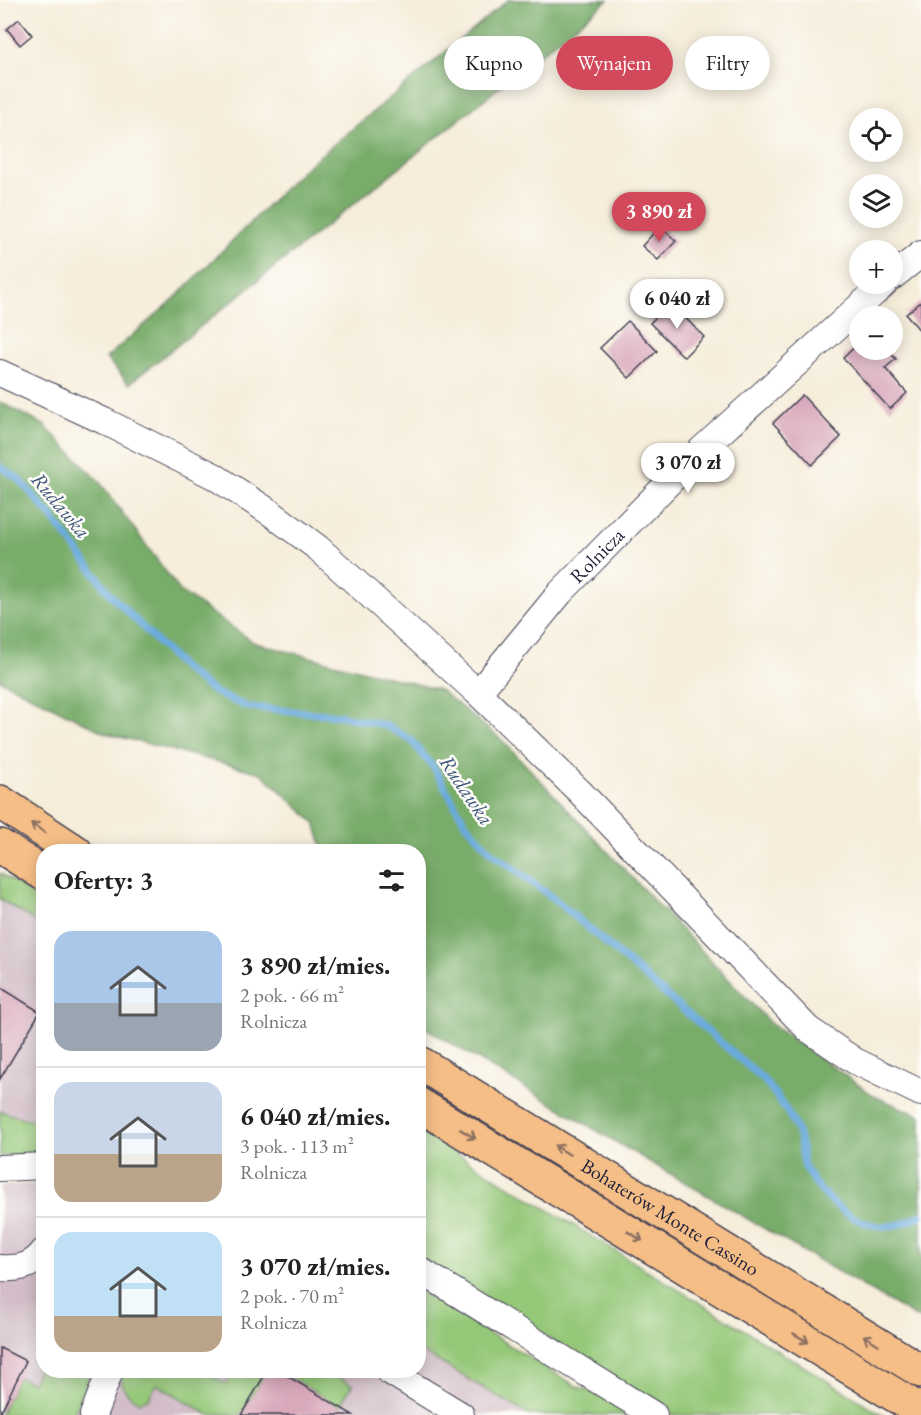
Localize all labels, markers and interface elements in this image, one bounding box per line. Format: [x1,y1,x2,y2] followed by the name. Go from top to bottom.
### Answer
[444,36,544,90] chip: Kupno
[556,36,673,90] chip: Wynajem
[685,36,770,90] chip: Filtry
[849,108,903,360] map controls
[849,108,903,162] button: locate
[849,174,903,228] button: layers
[597,192,721,243] pin: 3 890 zł
[626,198,692,224] text: 3 890 zł
[849,240,903,294] button: +
[615,279,739,330] pin: 6 040 zł
[644,285,710,311] text: 6 040 zł
[849,306,903,360] button: −
[626,443,750,494] pin: 3 070 zł
[655,449,721,475] text: 3 070 zł
[25,466,97,544] water label: Rudawka
[564,522,630,589] street label: Rolnicza
[434,750,500,830] water label: Rudawka
[30,822,46,834] one-way arrow
[54,863,154,897] text: Oferty: 3
[375,864,408,897] icon: filters
[240,948,390,982] text: 3 890 zł/mies.
[102,955,174,1027] icon: home
[240,982,344,1008] text: 2 pok. · 66 m²
[240,1008,307,1034] text: Rolnicza
[240,1099,390,1133] text: 6 040 zł/mies.
[102,1106,174,1178] icon: home
[459,1129,476,1141] one-way arrow
[240,1133,354,1159] text: 3 pok. · 113 m²
[554,1144,571,1156] one-way arrow
[576,1152,764,1282] street label: Bohaterów Monte Cassino
[240,1159,307,1185] text: Rolnicza
[626,1231,643,1243] one-way arrow
[240,1249,390,1283] text: 3 070 zł/mies.
[102,1256,174,1328] icon: home
[240,1283,344,1309] text: 2 pok. · 70 m²
[240,1309,307,1335] text: Rolnicza
[792,1332,809,1344] one-way arrow
[863,1334,880,1346] one-way arrow

